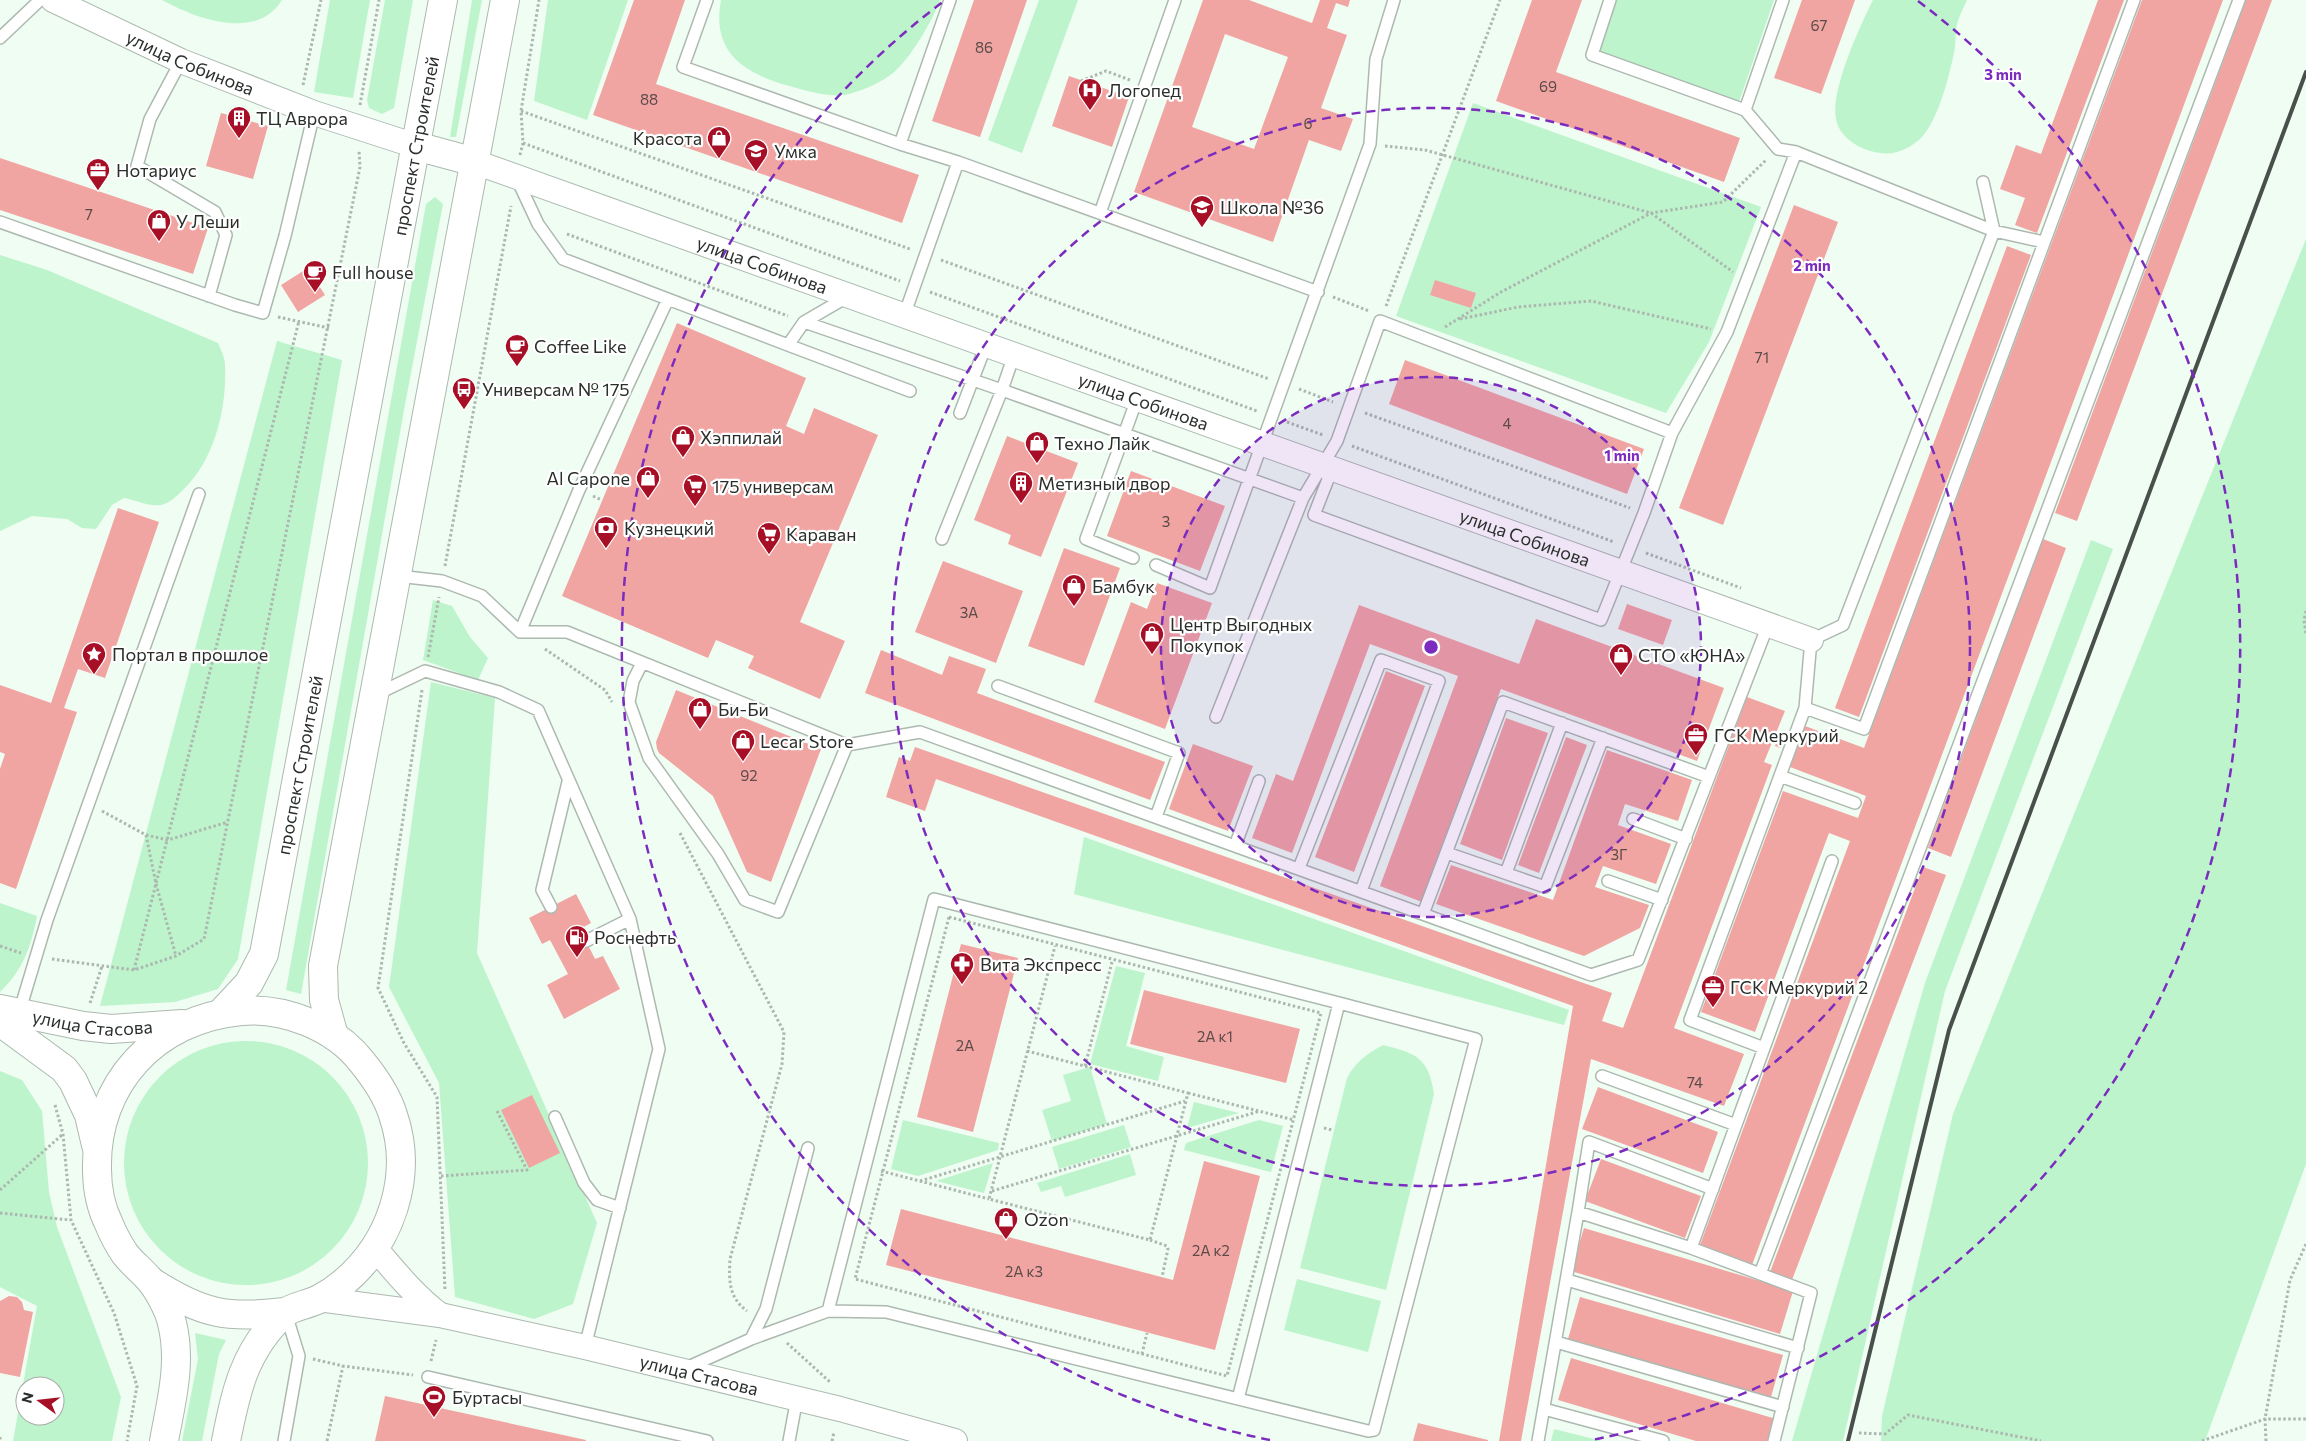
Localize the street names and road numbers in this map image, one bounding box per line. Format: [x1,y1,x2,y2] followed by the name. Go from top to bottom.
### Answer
[123,26,257,100] street label: улица Собинова
[388,54,443,237] street label: проспект Строителей
[694,231,830,298] street label: улица Собинова
[1075,368,1212,435] street label: улица Собинова
[1457,504,1593,571] street label: улица Собинова
[272,673,327,856] street label: проспект Строителей
[31,1005,153,1040] street label: улица Стасова
[638,1350,761,1400] street label: улица Стасова

